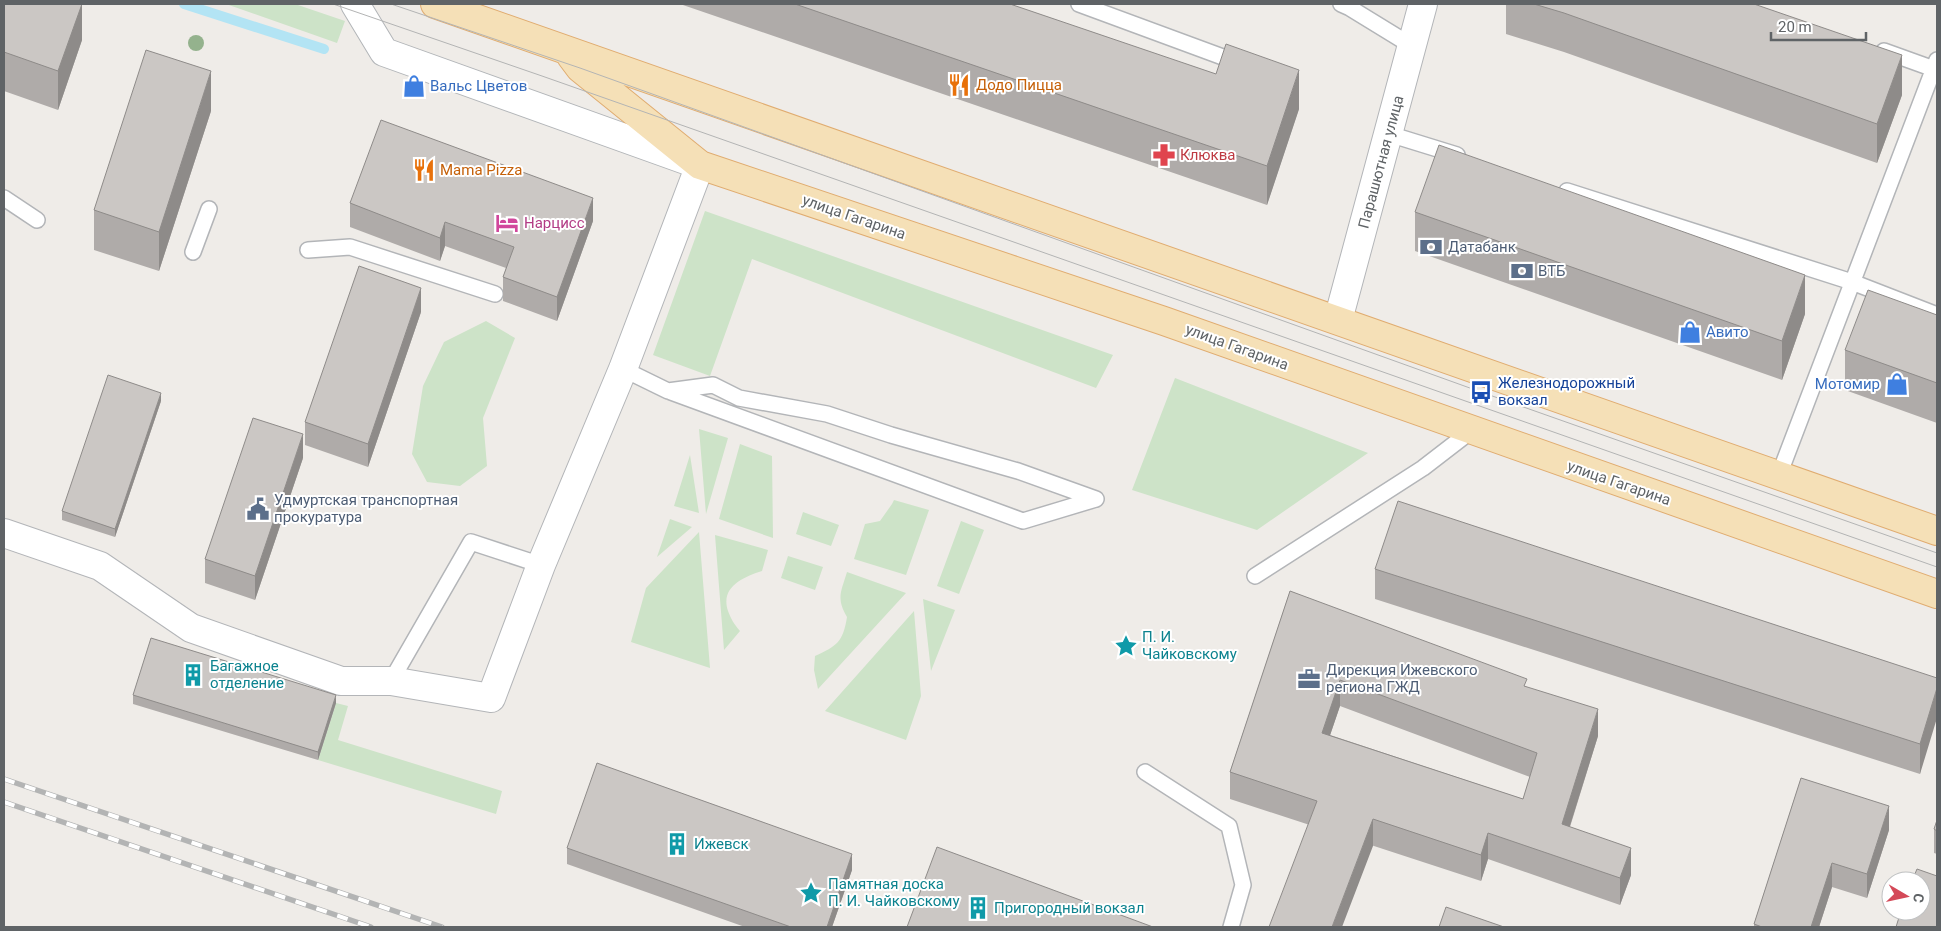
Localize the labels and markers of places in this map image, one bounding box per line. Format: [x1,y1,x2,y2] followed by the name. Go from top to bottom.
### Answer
[946,72,972,98] restaurant icon: Додо Пицца
[401,73,427,99] shop icon: Вальс Цветов
[976,76,1062,94] place label: Додо Пицца
[430,77,527,95] place label: Вальс Цветов
[1151,142,1177,168] pharmacy icon: Клюква
[1180,146,1235,164] place label: Клюква
[411,157,437,183] restaurant icon: Mama Pizza
[440,161,522,179] place label: Mama Pizza
[494,210,520,236] hotel icon: Нарцисс
[524,214,585,232] place label: Нарцисс
[1418,234,1444,260] bank icon: Датабанк
[1448,238,1516,256] place label: Датабанк
[1509,258,1535,284] bank icon: ВТБ
[1538,262,1566,280] place label: ВТБ
[1677,319,1703,345] shop icon: Авито
[1706,323,1748,341] place label: Авито
[1884,371,1910,397] shop icon: Мотомир
[1498,374,1635,409] place label: Железнодорожный вокзал
[1815,375,1880,393] place label: Мотомир
[1468,379,1494,405] bus stop icon: Железнодорожный вокзал
[274,491,458,526] place label: Удмуртская транспортная прокуратура
[245,496,271,522] public building icon: Удмуртская транспортная прокуратура
[1142,628,1237,663] place label: П. И. Чайковскому
[1113,633,1139,659] place icon: П. И. Чайковскому
[210,657,284,692] place label: Багажное отделение
[1326,661,1478,696] place label: Дирекция Ижевского региона ГЖД
[180,662,206,688] building icon: Багажное отделение
[1296,666,1322,692] office icon: Дирекция Ижевского региона ГЖД
[664,831,690,857] building icon: Ижевск
[694,835,749,853] place label: Ижевск
[828,875,960,910] place label: Памятная доска П. И. Чайковскому
[798,880,824,906] place icon: Памятная доска П. И. Чайковскому
[965,895,991,921] building icon: Пригородный вокзал
[994,899,1144,917] place label: Пригородный вокзал

